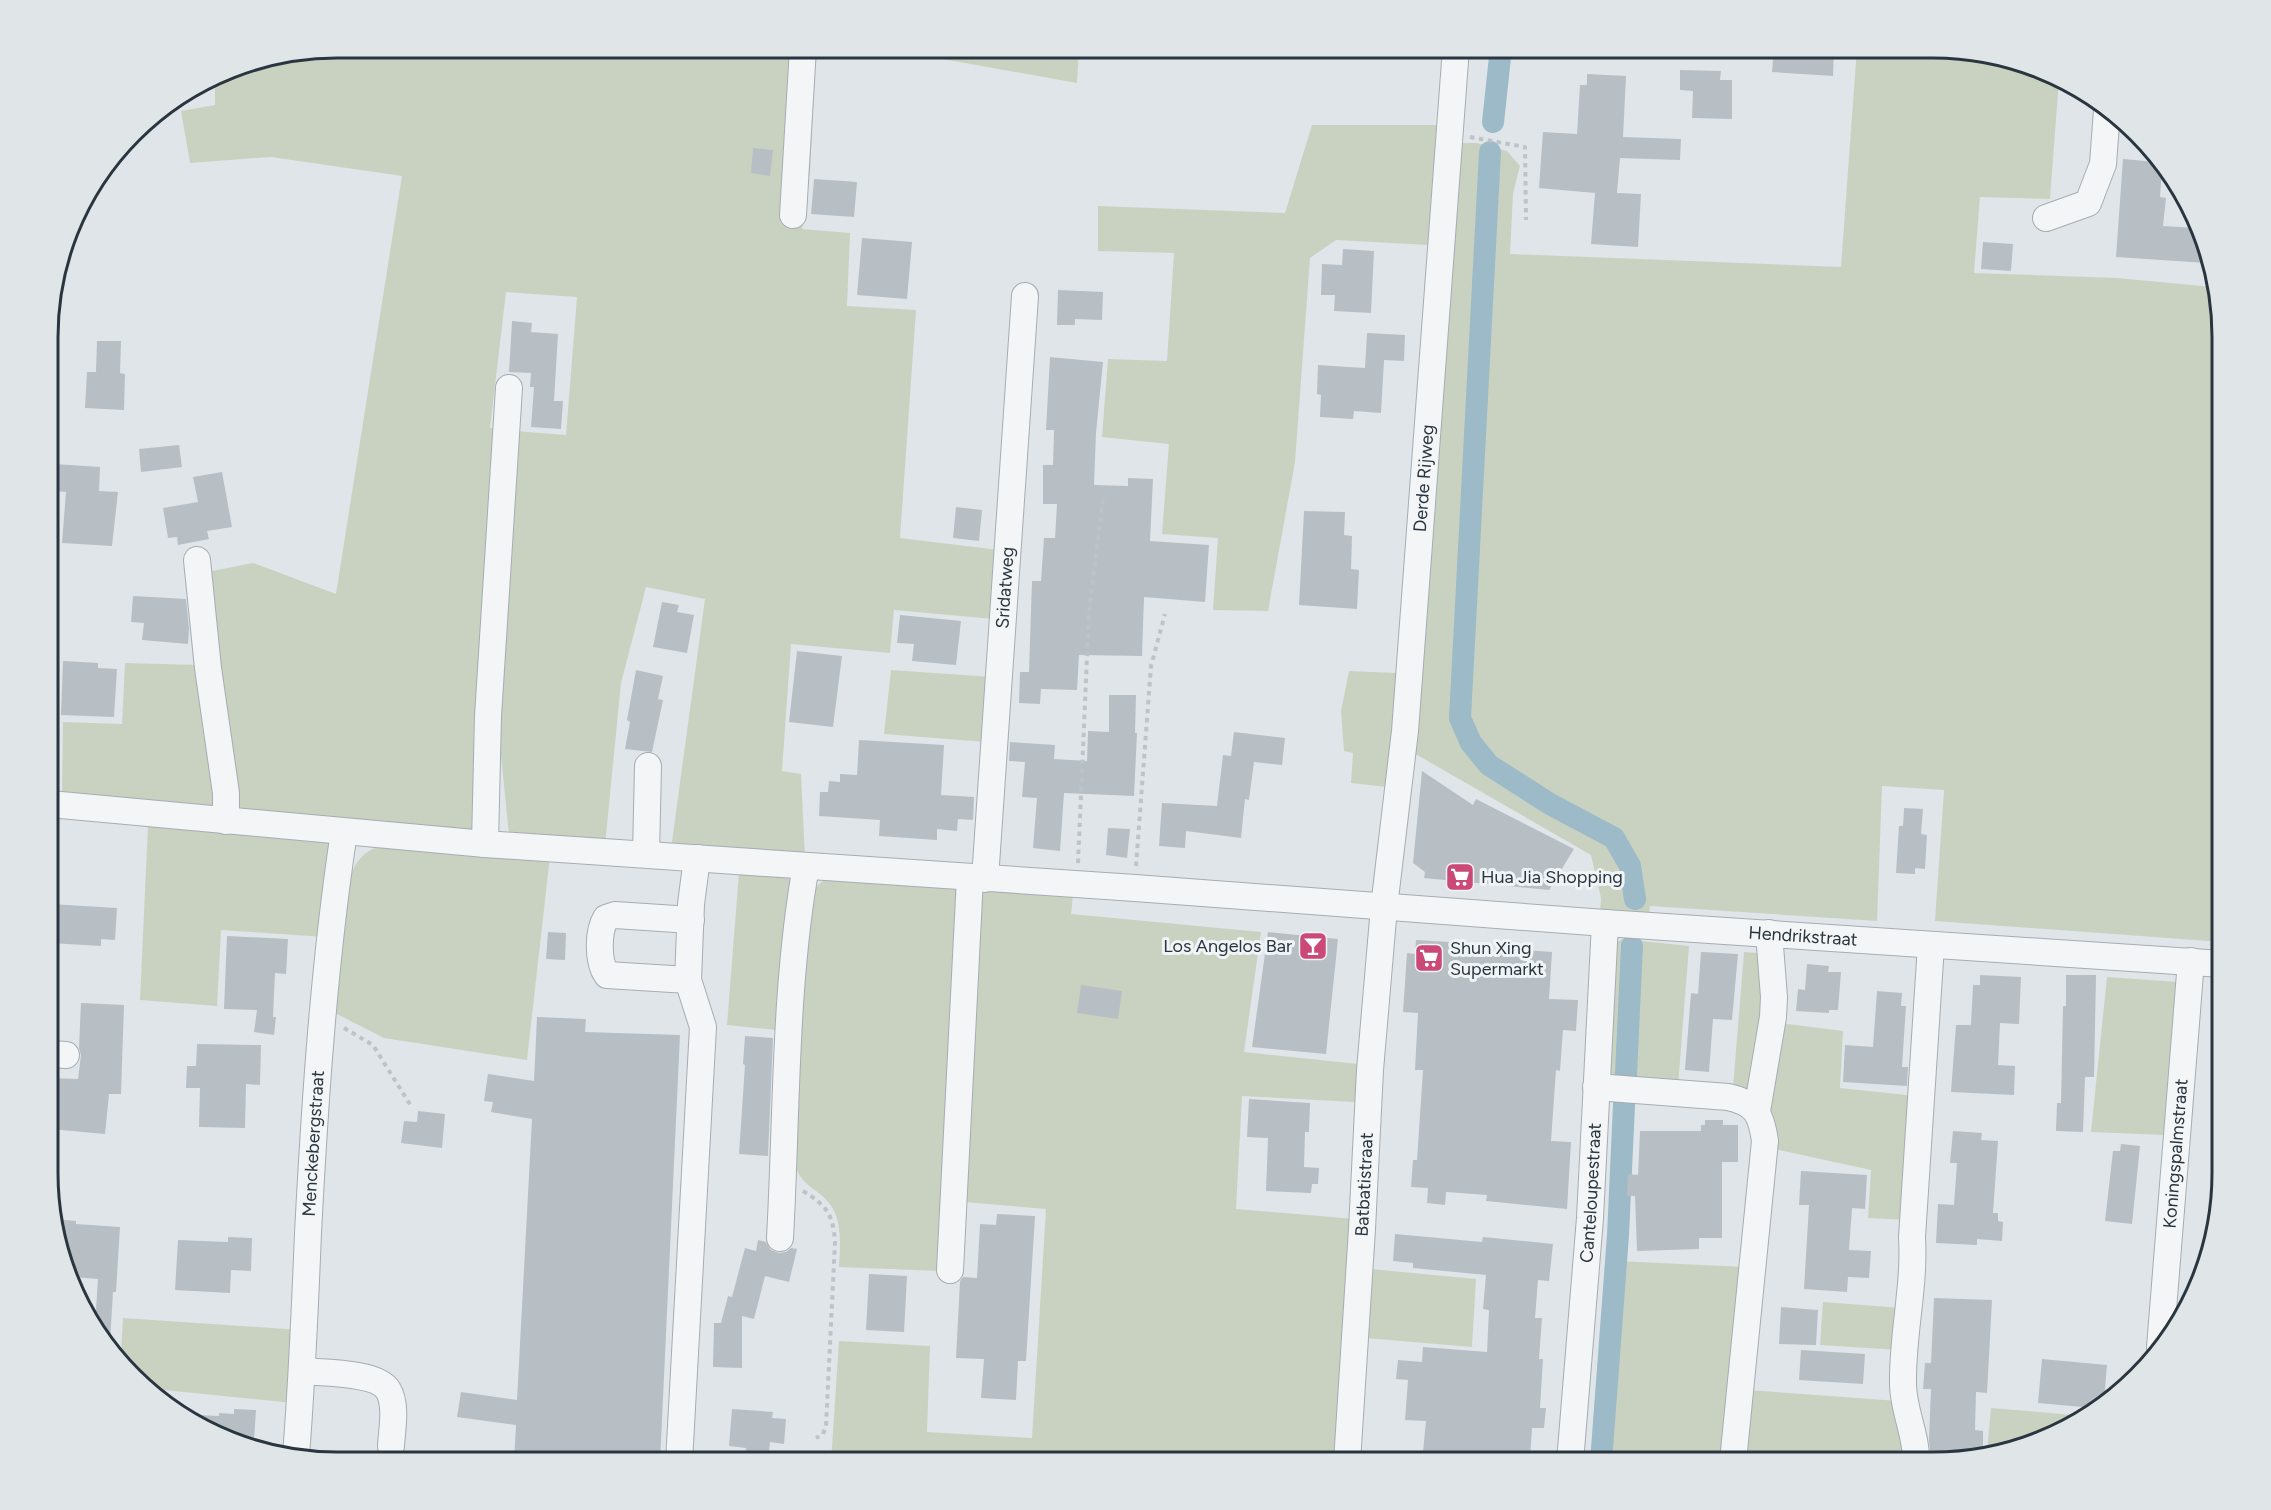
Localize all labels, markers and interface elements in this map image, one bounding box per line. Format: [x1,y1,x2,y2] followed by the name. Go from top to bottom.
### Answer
[1409,424,1439,533] street label: Derde Rijweg
[991,546,1019,629] street label: Sridatweg
[1444,861,1476,893] supermarket icon: Hua Jia Shopping
[1481,866,1623,888] place label: Hua Jia Shopping
[1748,922,1858,951] street label: Hendrikstraat
[1297,930,1329,962] bar icon: Los Angelos Bar
[1163,935,1292,957] place label: Los Angelos Bar
[1450,937,1544,980] place label: Shun Xing Supermarkt
[1413,942,1445,974] supermarket icon: Shun Xing Supermarkt
[298,1069,329,1217] street label: Menckebergstraat
[2159,1078,2193,1229] street label: Koningspalmstraat
[1575,1122,1606,1264] street label: Canteloupestraat
[1351,1132,1378,1237] street label: Batbatistraat

